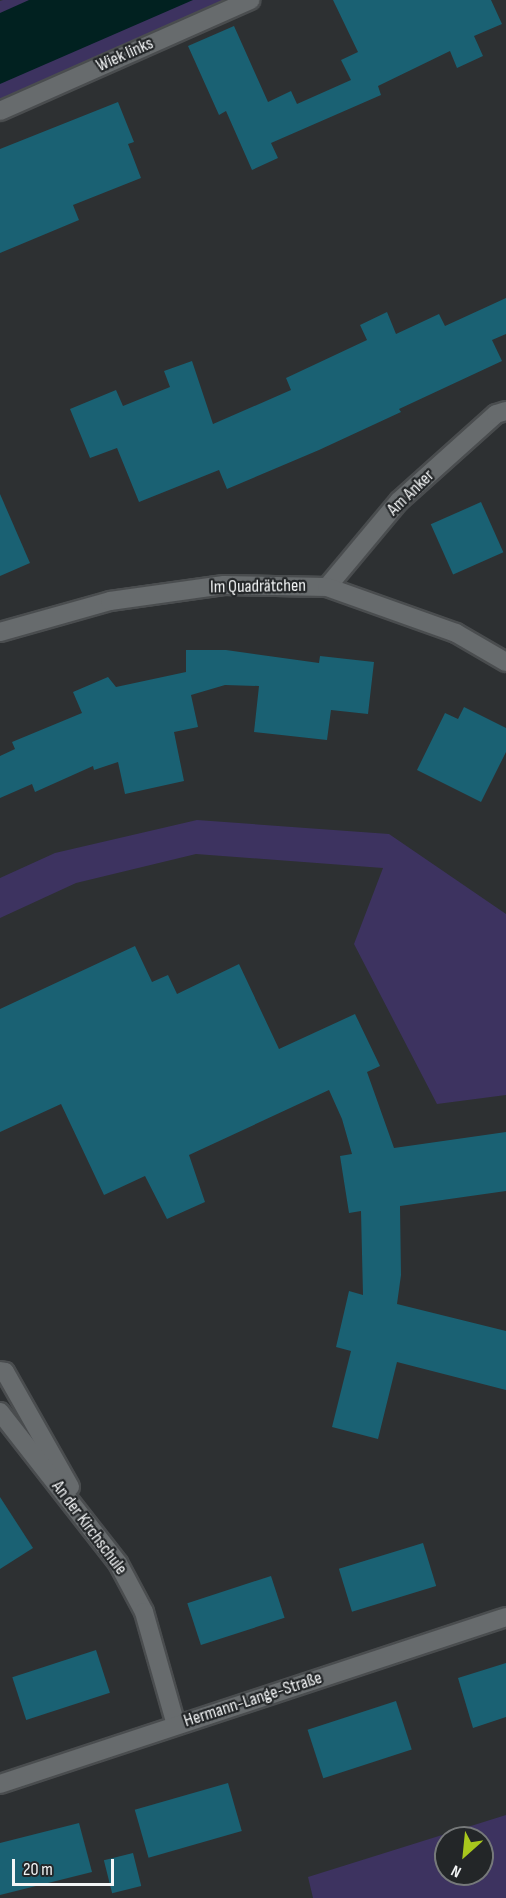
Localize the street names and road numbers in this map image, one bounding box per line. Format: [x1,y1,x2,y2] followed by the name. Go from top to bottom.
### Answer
[93,33,157,77] street label: Wiek links
[383,465,439,521] street label: Am Anker
[210,575,306,599] street label: Im Quadrätchen
[47,1477,131,1579] street label: An der Kirchschule
[181,1667,325,1733] street label: Hermann-Lange-Straße

